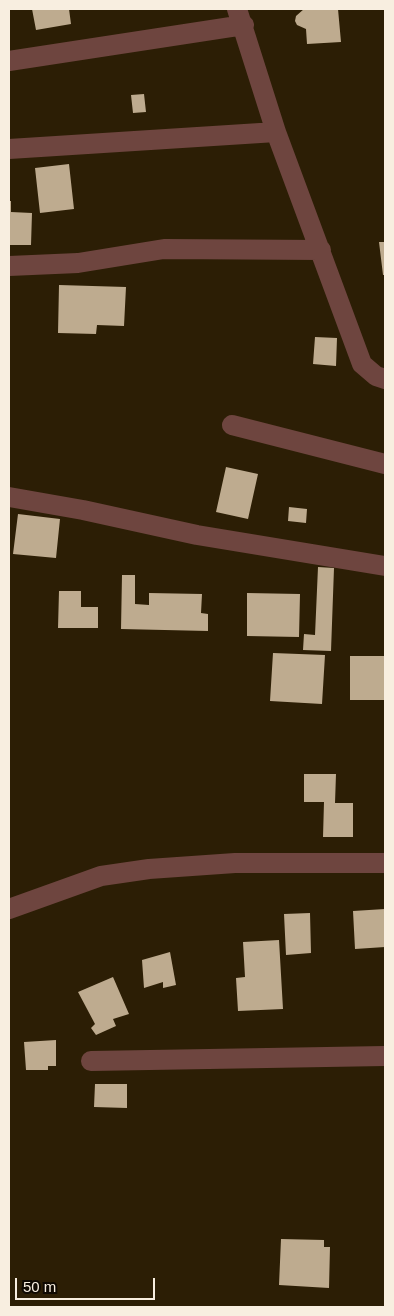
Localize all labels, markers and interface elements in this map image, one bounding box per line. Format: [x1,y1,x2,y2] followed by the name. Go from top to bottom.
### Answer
[18,1268,158,1300] scale bar
[23,1278,56,1295] text: 50 m

